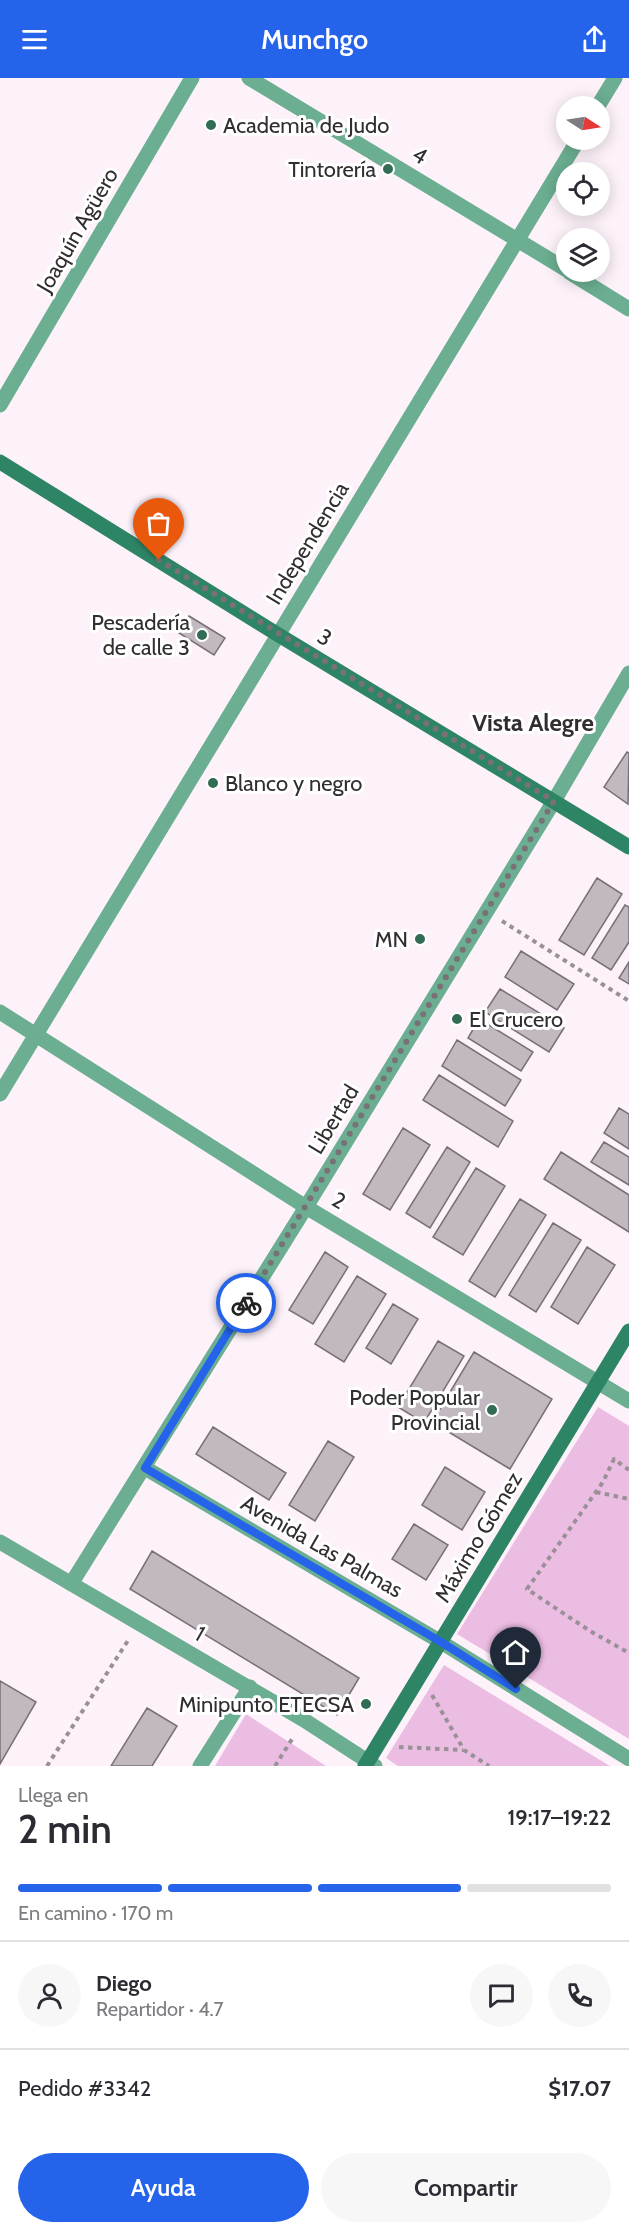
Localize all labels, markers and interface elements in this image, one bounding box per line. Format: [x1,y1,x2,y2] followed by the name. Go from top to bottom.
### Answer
[18,23,51,56] icon: menu
[261,23,368,56] text: Munchgo
[578,23,611,56] icon: share
[556,96,610,150] north arrow
[556,96,610,282] map controls
[223,112,389,139] place label: Academia de Judo
[204,118,218,132] marker: Academia de Judo
[407,141,432,170] street label: 4
[288,156,376,183] place label: Tintorería
[381,162,395,176] marker: Tintorería
[556,162,610,216] button: locate
[30,163,124,298] street label: Joaquín Agüero
[556,228,610,282] button: layers
[260,477,355,609] street label: Independencia
[133,498,184,560] pin
[142,507,175,540] icon: bag
[91,609,190,661] place label: Pescadería de calle 3
[313,623,337,652] street label: 3
[195,628,209,642] marker: Pescadería de calle 3
[472,708,594,737] district label: Vista Alegre
[225,770,362,797] place label: Blanco y negro
[206,776,220,790] marker: Blanco y negro
[375,926,408,953] place label: MN
[413,932,427,946] marker: MN
[469,1006,563,1033] place label: El Crucero
[450,1012,464,1026] marker: El Crucero
[302,1080,365,1159] street label: Libertad
[327,1186,351,1215] street label: 2
[216,1273,276,1333] courier
[230,1287,263,1320] icon: bike
[349,1384,481,1436] place label: Poder Popular Provincial
[485,1403,499,1417] marker: Poder Popular Provincial
[429,1467,528,1607] street label: Máximo Gómez
[236,1489,407,1604] street label: Avenida Las Palmas
[190,1620,210,1647] street label: 1
[490,1627,541,1689] pin
[499,1636,532,1669] icon: home
[179,1691,354,1718] place label: Minipunto ETECSA
[359,1697,373,1711] marker: Minipunto ETECSA
[18,1783,88,1807] text: Llega en
[508,1804,611,1831] text: 19:17–19:22
[18,1805,112,1853] text: 2 min
[18,1901,173,1925] text: En camino · 170 m
[18,1964,81,2027] button: person
[470,1964,533,2027] button: chat
[548,1964,611,2027] button: phone
[96,1970,152,1997] text: Diego
[96,1997,224,2021] text: Repartidor · 4.7
[18,2075,151,2102] text: Pedido #3342
[548,2075,611,2102] text: $17.07
[18,2153,309,2222] button: Ayuda
[321,2153,611,2222] button: Compartir

